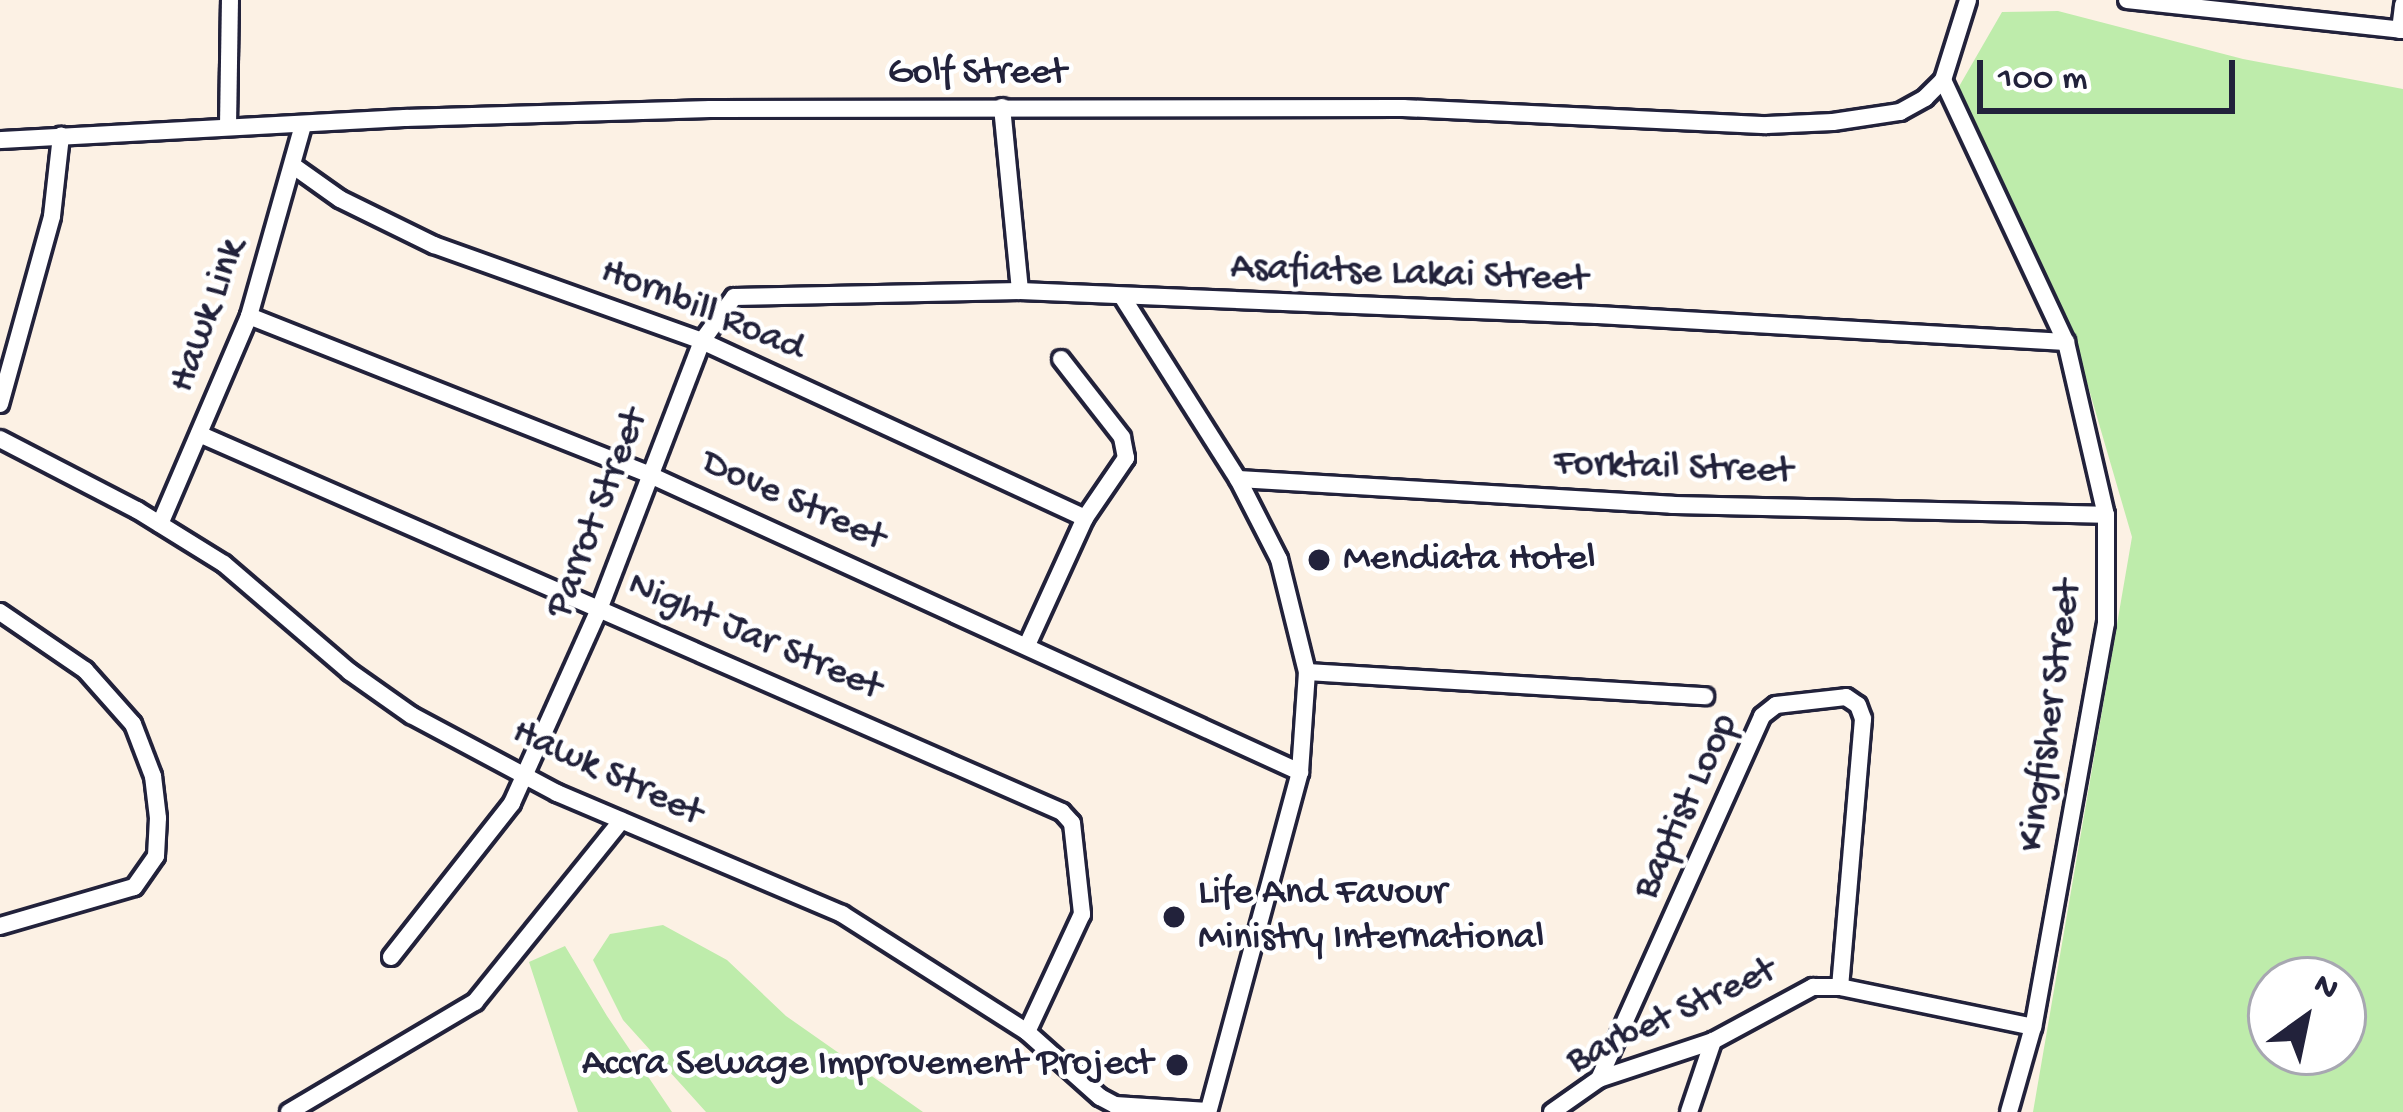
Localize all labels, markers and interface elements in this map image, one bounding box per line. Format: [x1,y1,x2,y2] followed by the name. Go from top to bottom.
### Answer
[1983,36,2241,110] scale bar
[888,51,1066,97] street label: Golf Street
[1998,59,2088,102] text: 100 m
[160,233,258,399] street label: Hawk Link
[1230,245,1588,305] street label: Asafiatse Lakai Street
[593,249,811,373] street label: Hornbill Road
[538,403,660,625] street label: Parrot Street
[694,441,892,563] street label: Dove Street
[1553,441,1793,497] street label: Forktail Street
[1343,537,1596,583] place label: Mendiata Hotel
[1306,547,1332,573] marker: Mendiata Hotel
[620,563,888,713] street label: Night Jar Street
[2010,577,2094,855] street label: Kingfisher Street
[1624,707,1750,907] street label: Baptist Loop
[504,710,710,838] street label: Hawk Street
[1198,872,1544,963] place label: Life And Favour Ministry International
[1161,904,1187,930] marker: Life And Favour Ministry International
[1560,948,1784,1086] street label: Barbet Street
[2247,956,2367,1076] north arrow
[2306,967,2344,1010] text: N
[582,1042,1153,1088] place label: Accra Sewage Improvement Project
[1164,1052,1190,1078] marker: Accra Sewage Improvement Project

